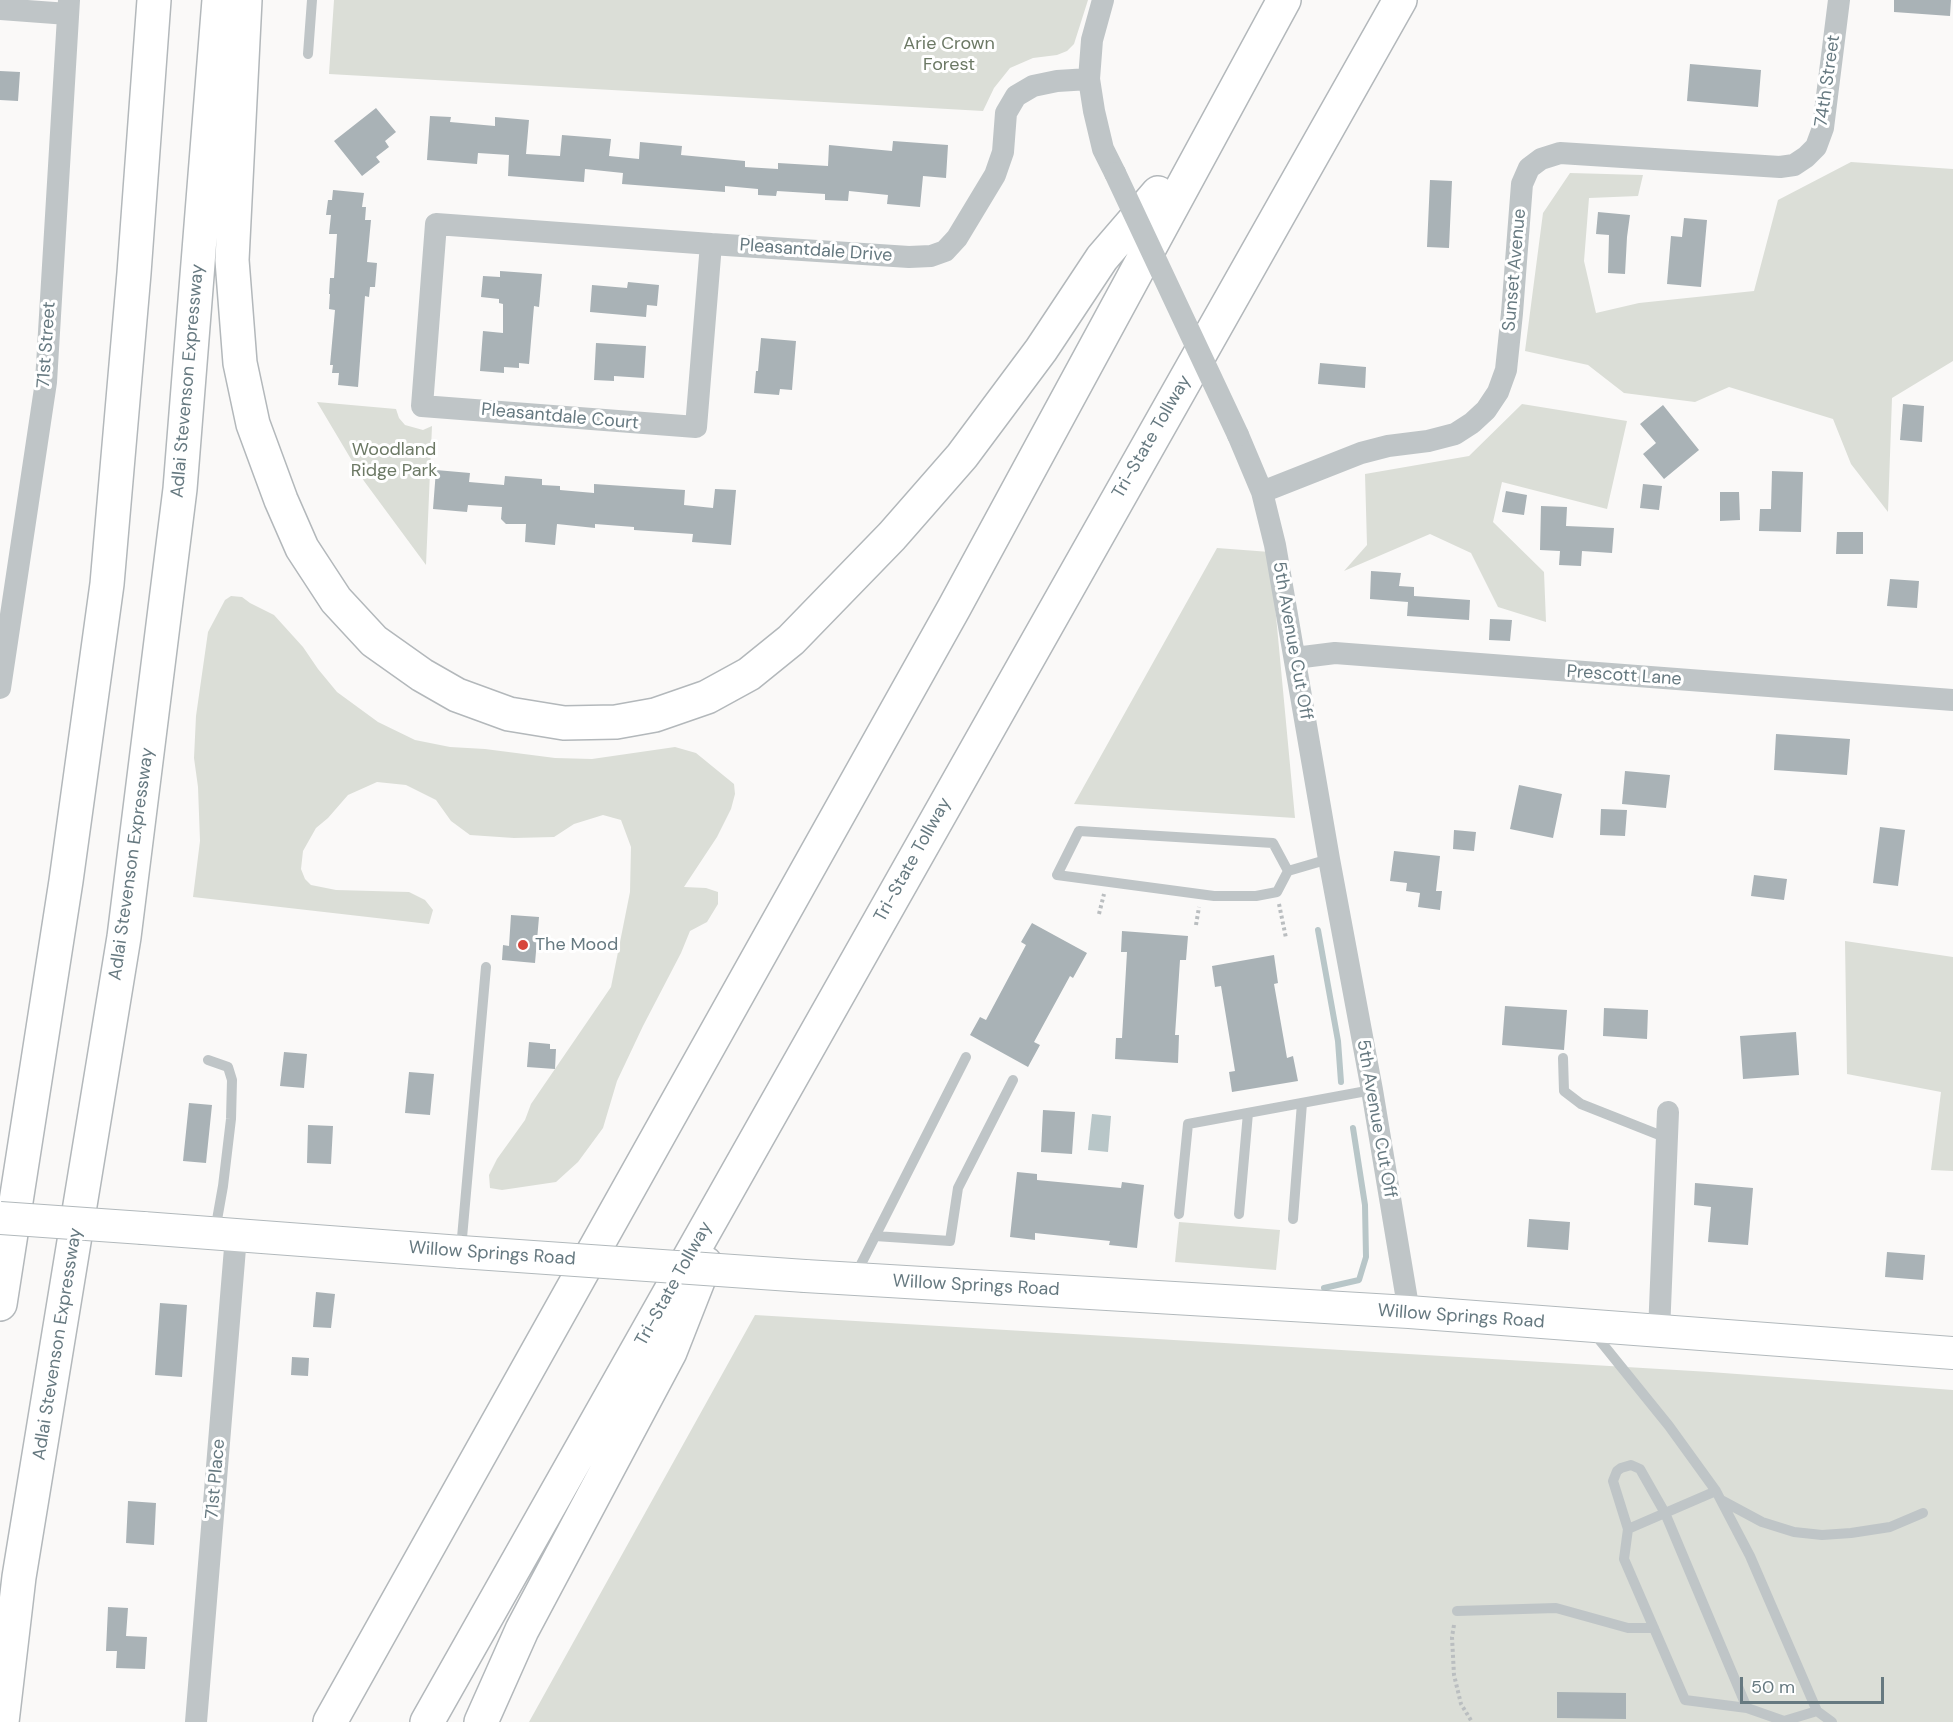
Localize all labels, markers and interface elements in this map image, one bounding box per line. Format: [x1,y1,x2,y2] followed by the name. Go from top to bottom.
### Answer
[903,33,995,76] park label: Arie Crown Forest
[1811,34,1845,128] street label: 74th Street
[1499,208,1531,332] street label: Sunset Avenue
[739,235,893,267] street label: Pleasantdale Drive
[167,263,209,499] street label: Adlai Stevenson Expressway
[33,301,61,389] street label: 71st Street
[1108,372,1196,502] street label: Tri-State Tollway
[480,399,640,435] street label: Pleasantdale Court
[351,439,437,482] park label: Woodland Ridge Park
[1267,560,1317,722] street label: 5th Avenue Cut Off
[1566,661,1682,691] street label: Prescott Lane
[105,746,159,982] street label: Adlai Stevenson Expressway
[870,794,956,926] street label: Tri-State Tollway
[535,934,618,956] place label: The Mood
[516,938,530,952] marker: The Mood
[1351,1038,1401,1200] street label: 5th Avenue Cut Off
[631,1218,717,1350] street label: Tri-State Tollway
[29,1226,87,1462] street label: Adlai Stevenson Expressway
[408,1237,576,1271] street label: Willow Springs Road
[892,1271,1060,1301] street label: Willow Springs Road
[1377,1300,1545,1334] street label: Willow Springs Road
[202,1438,230,1520] street label: 71st Place
[1743,1665,1887,1703] scale bar
[1751,1675,1795,1699] text: 50 m

